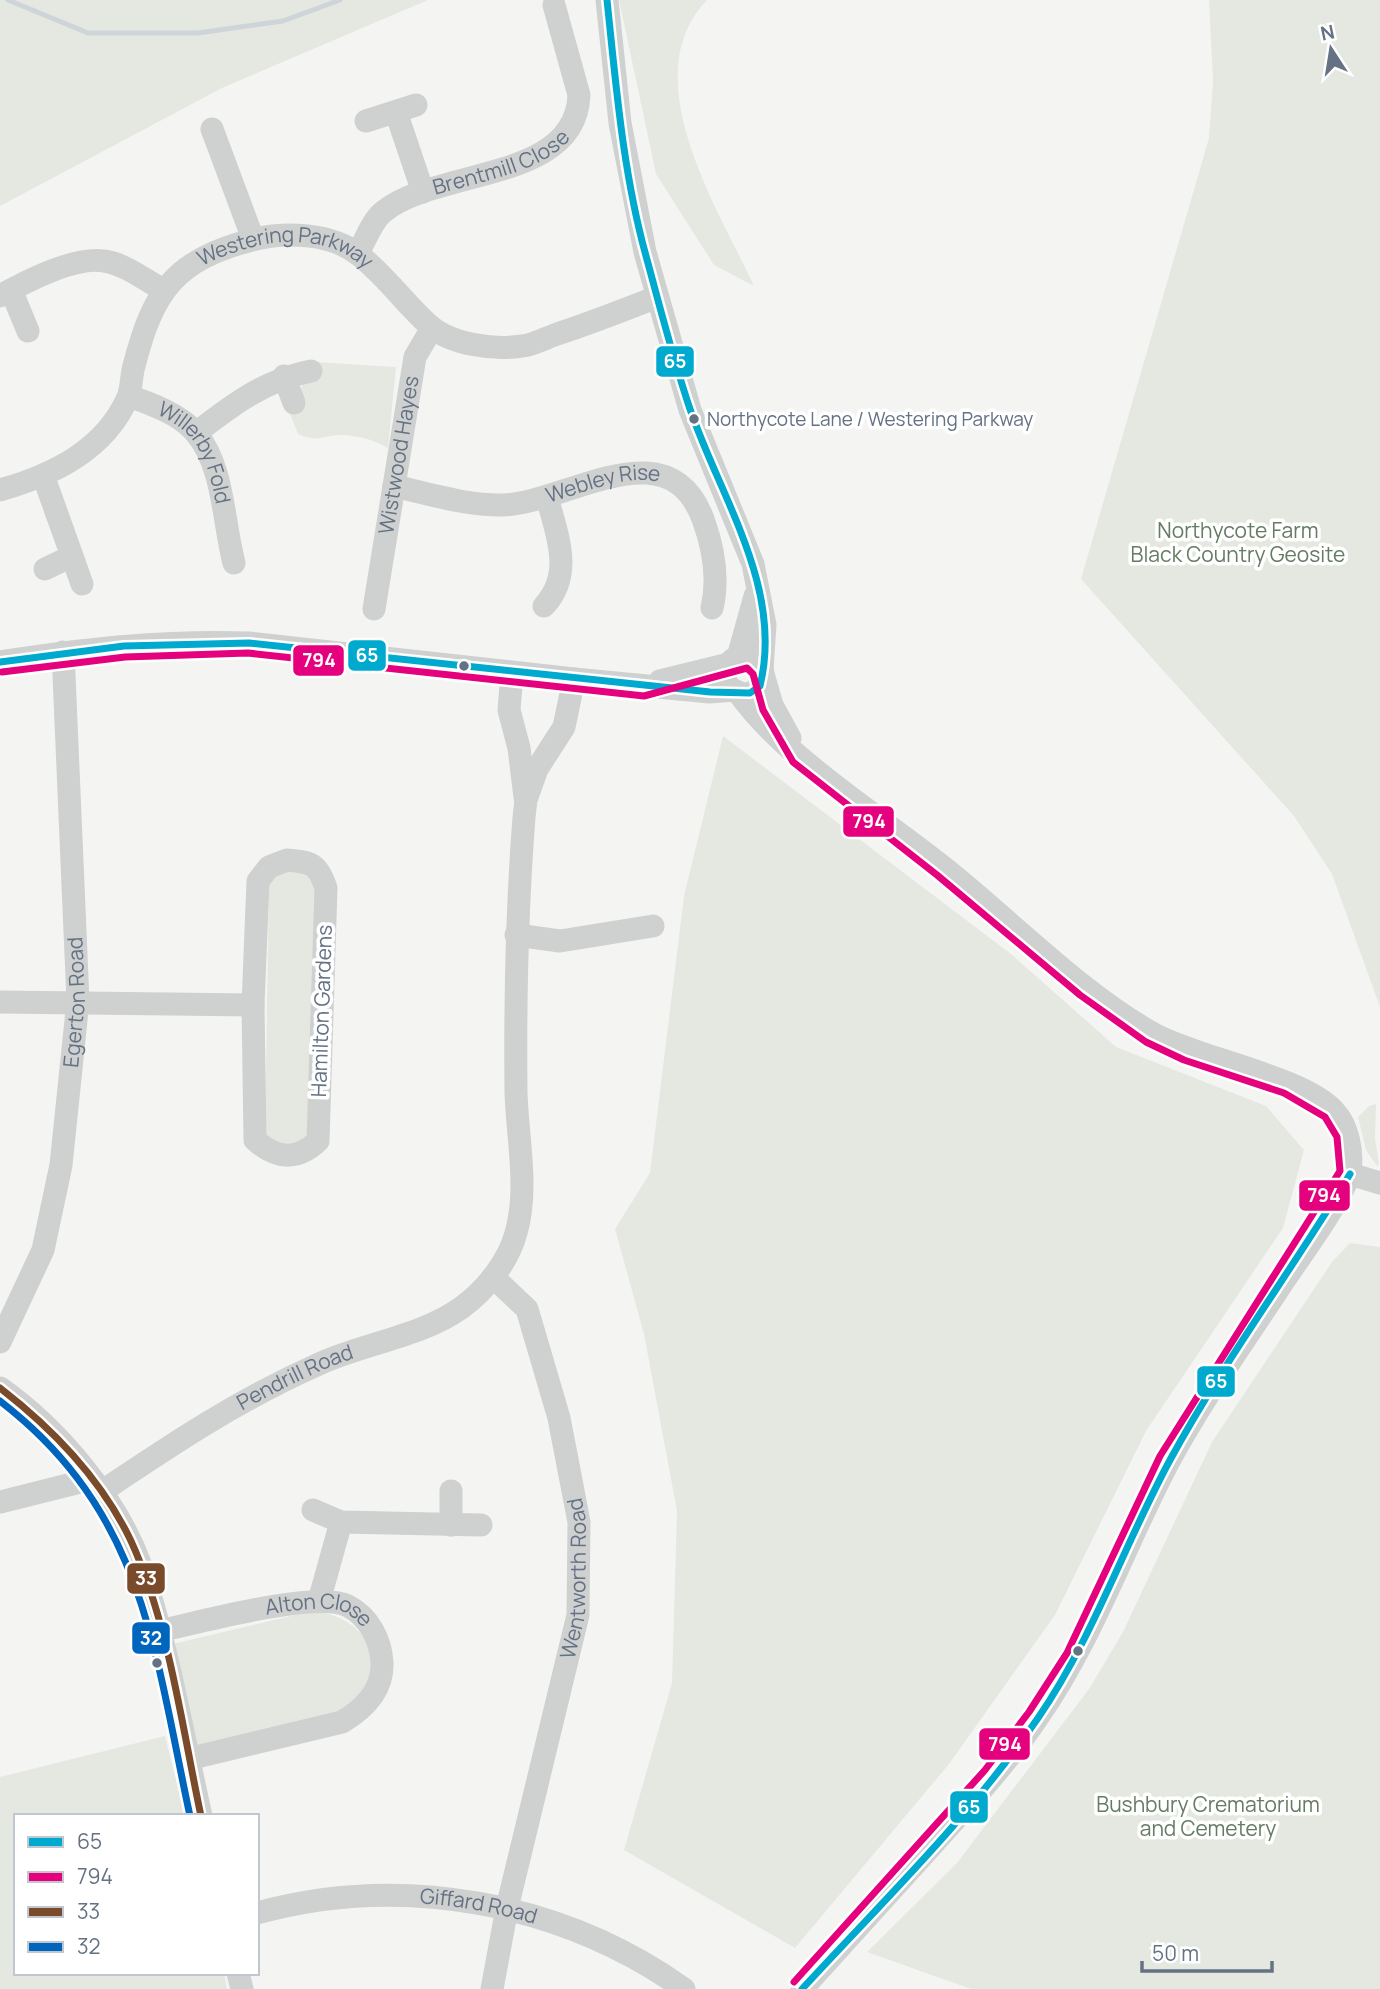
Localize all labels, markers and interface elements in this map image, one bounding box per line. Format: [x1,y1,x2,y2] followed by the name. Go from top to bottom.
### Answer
[1296,14,1366,84] north arrow
[1318,18,1337,47] text: N
[429,123,575,201] street label: Brentmill Close
[192,220,380,274] text: Westering Parkway
[192,252,376,284] street label: Westering Parkway
[655,345,695,378] line badge: 65
[664,348,686,374] text: 65
[371,374,425,536] street label: Wistwood Hayes
[153,394,238,506] street label: Willerby Fold
[707,406,1033,432] place label: Northycote Lane / Westering Parkway
[687,412,701,426] marker: Northycote Lane / Westering Parkway
[542,458,663,509] street label: Webley Rise
[1131,516,1345,568] park label: Northycote Farm Black Country Geosite
[347,639,387,672] line badge: 65
[356,642,378,668] text: 65
[292,644,345,677] line badge: 794
[302,647,336,673] text: 794
[457,659,471,673] unlabelled marker
[842,805,895,838] line badge: 794
[852,808,886,834] text: 794
[304,924,338,1098] street label: Hamilton Gardens
[56,936,91,1069] street label: Egerton Road
[1298,1179,1351,1212] line badge: 794
[1307,1182,1341,1208] text: 794
[231,1337,357,1416] street label: Pendrill Road
[1196,1365,1236,1398] line badge: 65
[1205,1368,1227,1394] text: 65
[553,1496,592,1662] street label: Wentworth Road
[126,1562,166,1595] line badge: 33
[135,1565,157,1591] text: 33
[263,1586,380,1632] street label: Alton Close
[131,1621,171,1655] line badge: 32
[140,1625,162,1651] text: 32
[1071,1644,1085,1658] unlabelled marker
[150,1656,164,1670] unlabelled marker
[978,1727,1031,1761] line badge: 794
[988,1731,1022,1757] text: 794
[949,1790,989,1824] line badge: 65
[1096,1790,1320,1842] park label: Bushbury Crematorium and Cemetery
[958,1794,980,1820] text: 65
[14,1814,259,1975] legend
[77,1827,102,1855] text: 65
[77,1862,113,1890] text: 794
[419,1881,541,1930] street label: Giffard Road
[77,1897,100,1925] text: 33
[1142,1930,1272,1974] scale bar
[77,1932,101,1960] text: 32
[1152,1939,1199,1967] text: 50 m

